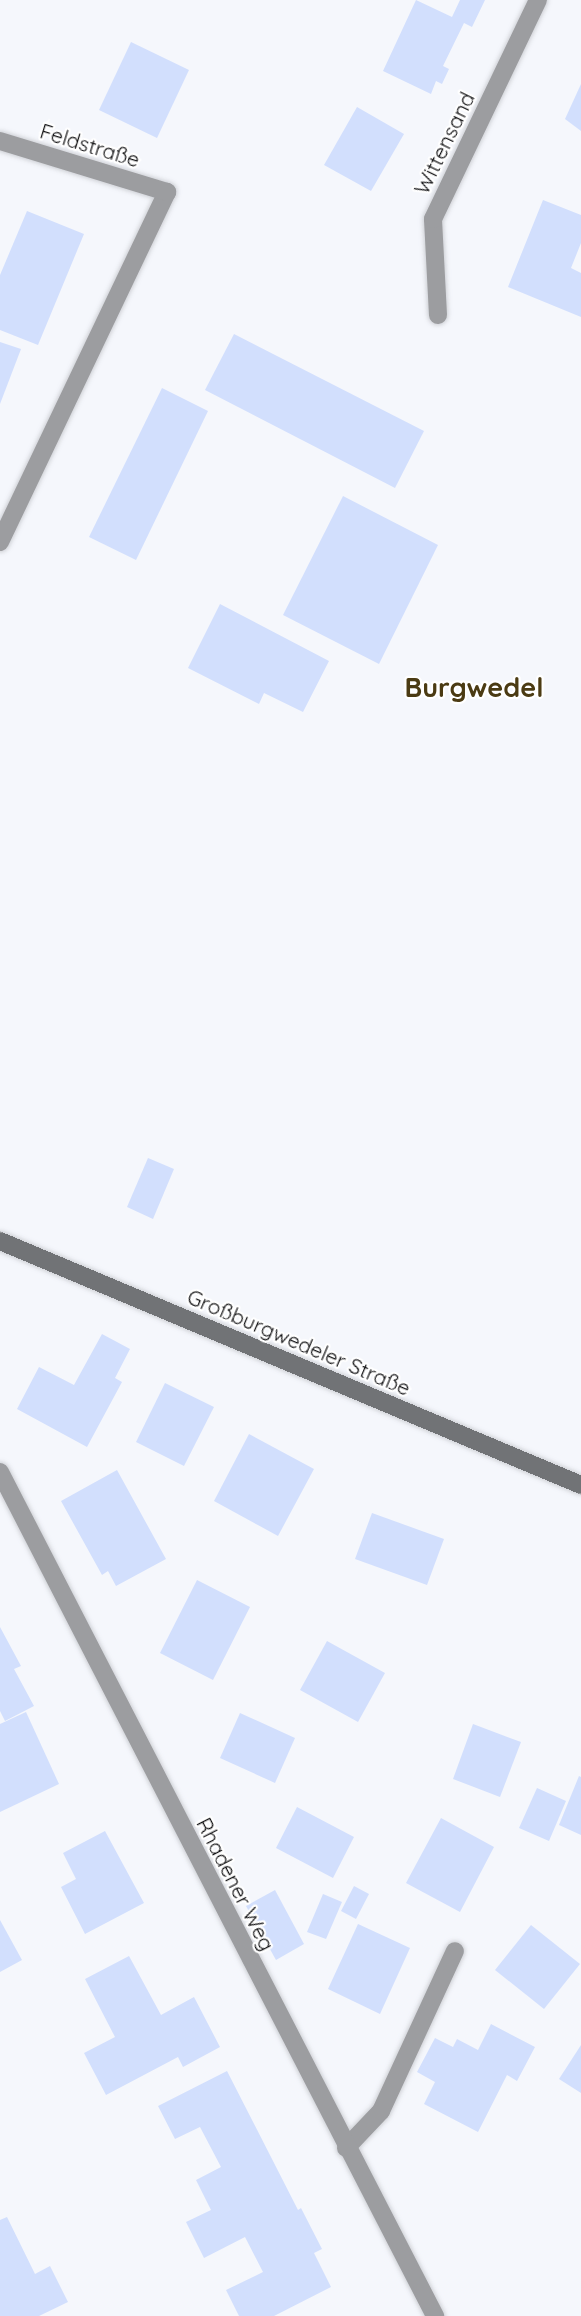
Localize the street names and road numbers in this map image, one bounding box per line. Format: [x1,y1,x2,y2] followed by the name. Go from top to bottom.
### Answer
[408,88,480,198] street label: Wittensand
[37,118,143,172] street label: Feldstraße
[184,1284,414,1400] street label: Großburgwedeler Straße
[192,1813,280,1955] street label: Rhadener Weg

